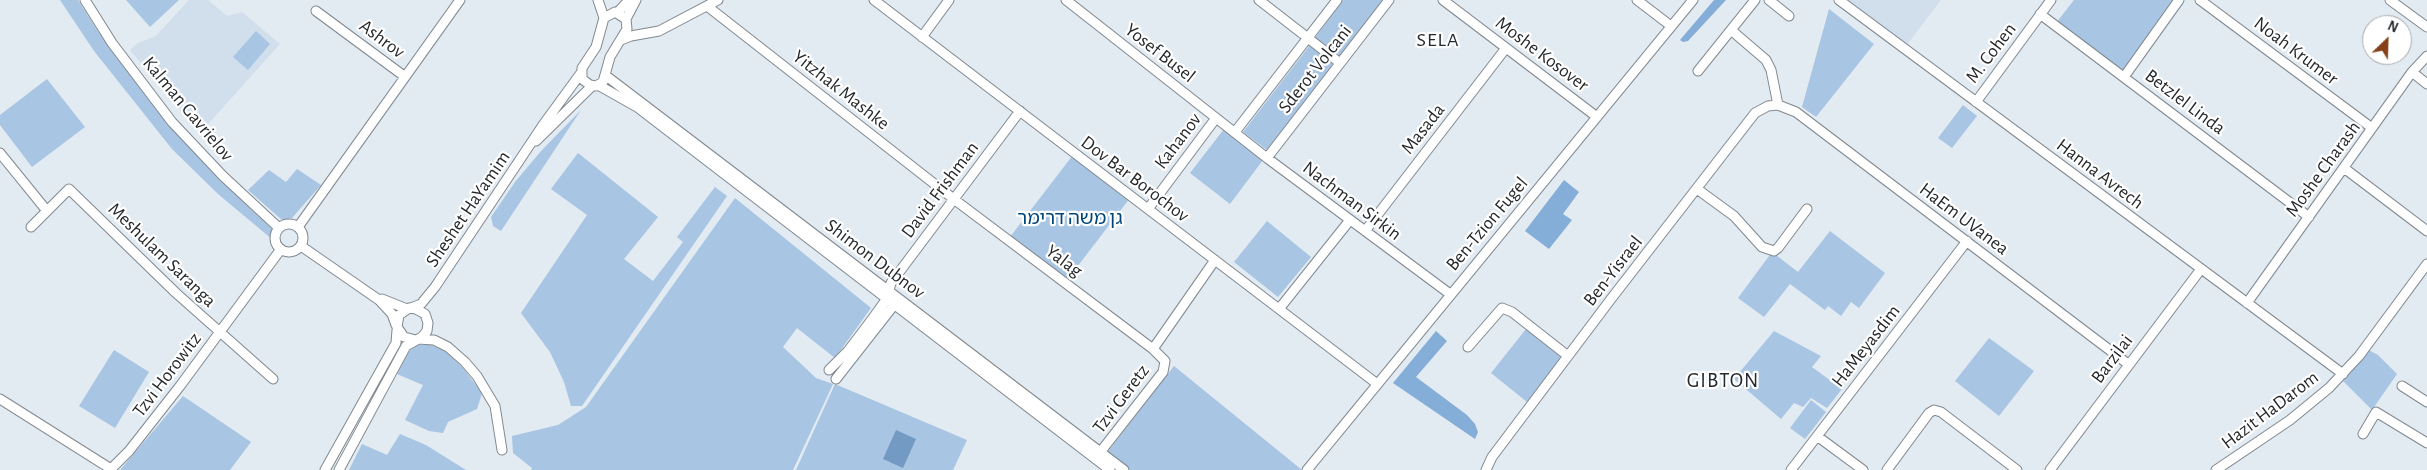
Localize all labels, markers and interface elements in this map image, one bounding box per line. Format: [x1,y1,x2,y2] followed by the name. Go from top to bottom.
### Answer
[1491,12,1593,96] street label: Moshe Kosover
[2249,12,2343,90] street label: Noah Krumer
[355,15,409,63] street label: Ashrov
[2362,15,2412,65] north arrow
[1120,18,1200,88] street label: Yosef Busel
[1961,18,2021,88] street label: M. Cohen
[2385,19,2400,36] text: N
[1273,20,1357,118] street label: Sderot Volcani
[1416,28,1460,52] district label: SELA
[788,45,894,135] street label: Yitzhak Mashke
[138,52,238,166] street label: Kalman Gavrielov
[2140,64,2230,140] street label: Betzlel Linda
[1396,99,1450,159] street label: Masada
[1150,108,1206,174] street label: Kahanov
[2281,117,2365,221] street label: Moshe Charash
[1076,131,1194,227] street label: Dov Bar Borochov
[2052,134,2148,214] street label: Hanna Avrech
[896,137,984,243] street label: David Frishman
[421,147,515,271] street label: Sheshet HaYamim
[1298,156,1406,246] street label: Nachman Sirkin
[1441,172,1533,276] street label: Ben-Tzion Fugel
[1915,178,2013,260] street label: HaEm UVanea
[103,198,221,312] street label: Meshulam Saranga
[1017,207,1123,229] park label: גן משה דרימר
[821,214,929,304] street label: Shimon Dubnov
[1578,231,1648,311] street label: Ben-Yisrael
[1041,240,1087,282] street label: Yalag
[1827,300,1905,392] street label: HaMeyasdim
[128,328,206,422] street label: Tzvi Horowitz
[2086,330,2138,388] street label: Barzilai
[1088,360,1154,438] street label: Tzvi Geretz
[2217,366,2323,454] street label: Hazit HaDarom
[1686,368,1760,394] district label: GIBTON

